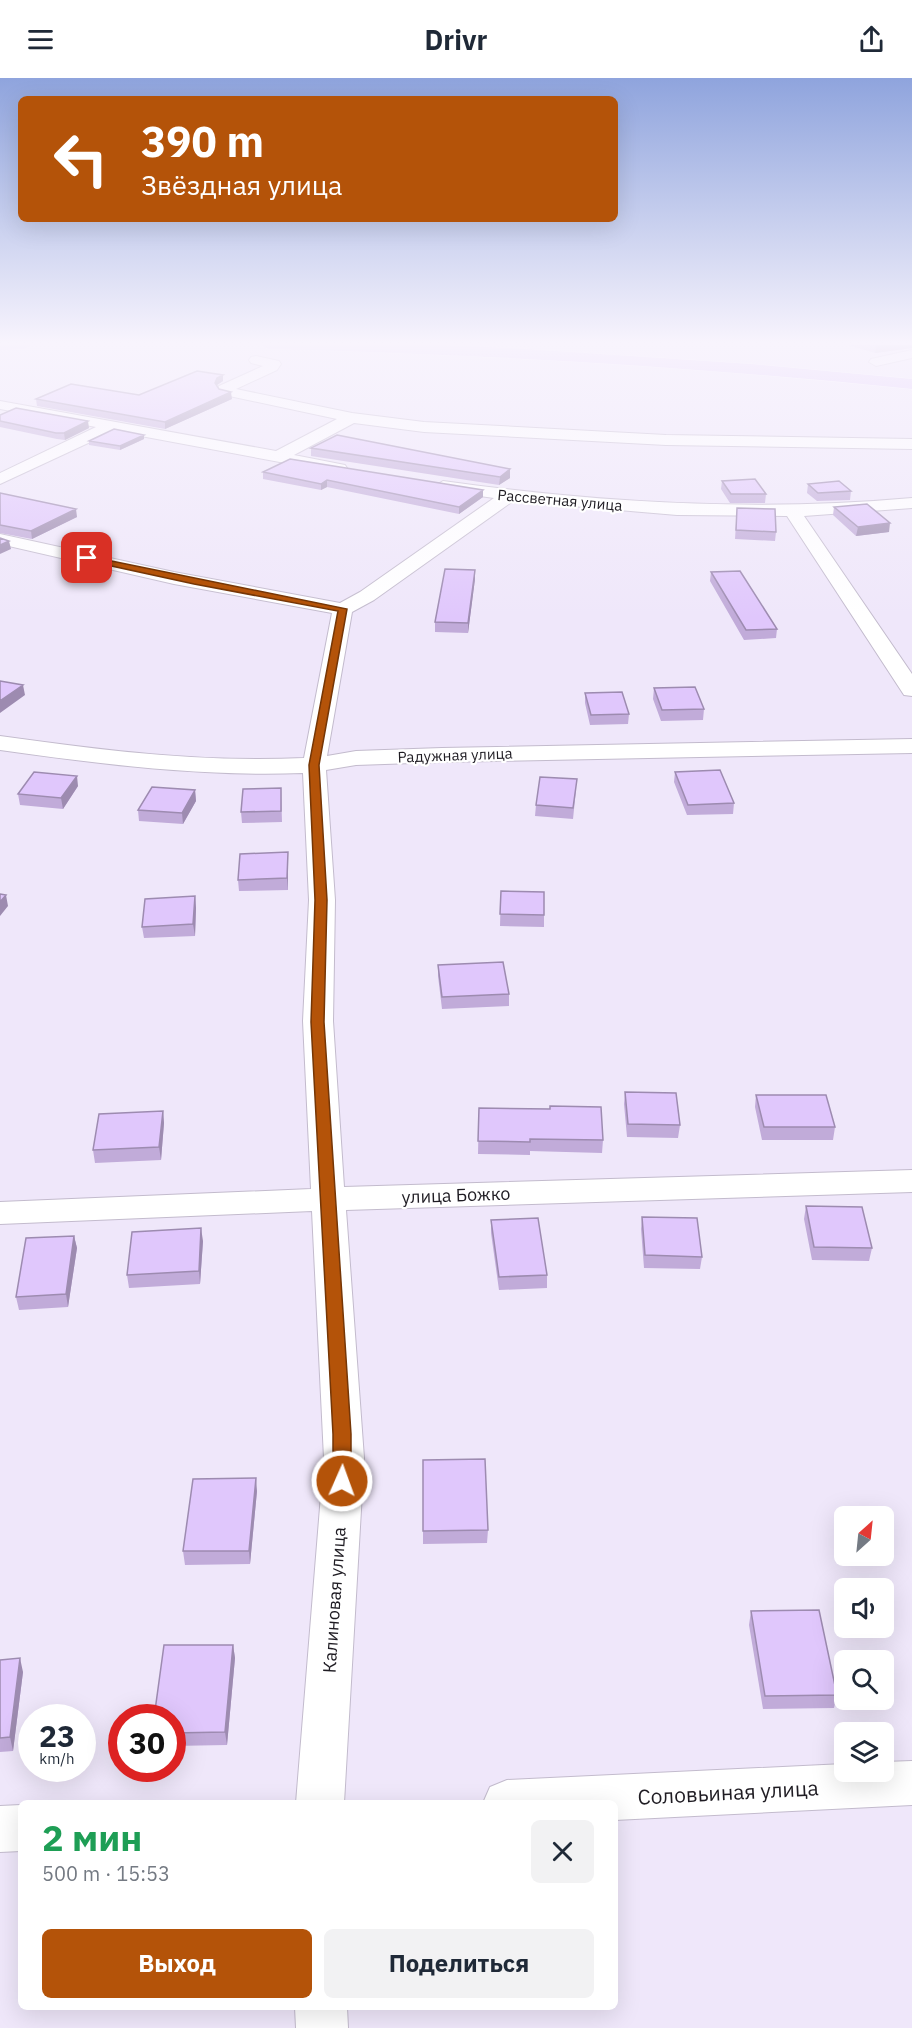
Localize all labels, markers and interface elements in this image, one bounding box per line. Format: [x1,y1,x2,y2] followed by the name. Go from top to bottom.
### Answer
[425,22,487,57] text: Drivr
[24,23,57,56] icon: menu
[855,23,888,56] icon: share
[141,114,264,169] text: 390 m
[42,120,120,198] icon: left
[141,167,342,202] text: Звёздная улица
[497,485,623,515] street label: Рассветная улица
[61,532,112,583] pin
[70,541,103,574] icon: arrive
[397,743,513,767] street label: Радужная улица
[401,1182,511,1208] street label: улица Божко
[310,1449,374,1513] position arrow
[834,1506,894,1566] north arrow
[834,1506,894,1782] map controls
[317,1526,351,1674] street label: Калиновая улица
[834,1578,894,1638] button: sound
[834,1650,894,1710] button: search
[108,1704,186,1782] speed limit sign: 30
[39,1716,75,1755] text: 23
[834,1722,894,1782] button: layers
[39,1749,75,1768] text: km/h
[637,1773,819,1811] street label: Соловьиная улица
[42,1814,142,1861] text: 2 мин
[531,1820,594,1883] button: close
[42,1860,170,1887] text: 500 m · 15:53
[42,1929,312,1998] button: Выход
[324,1929,594,1998] button: Поделиться

